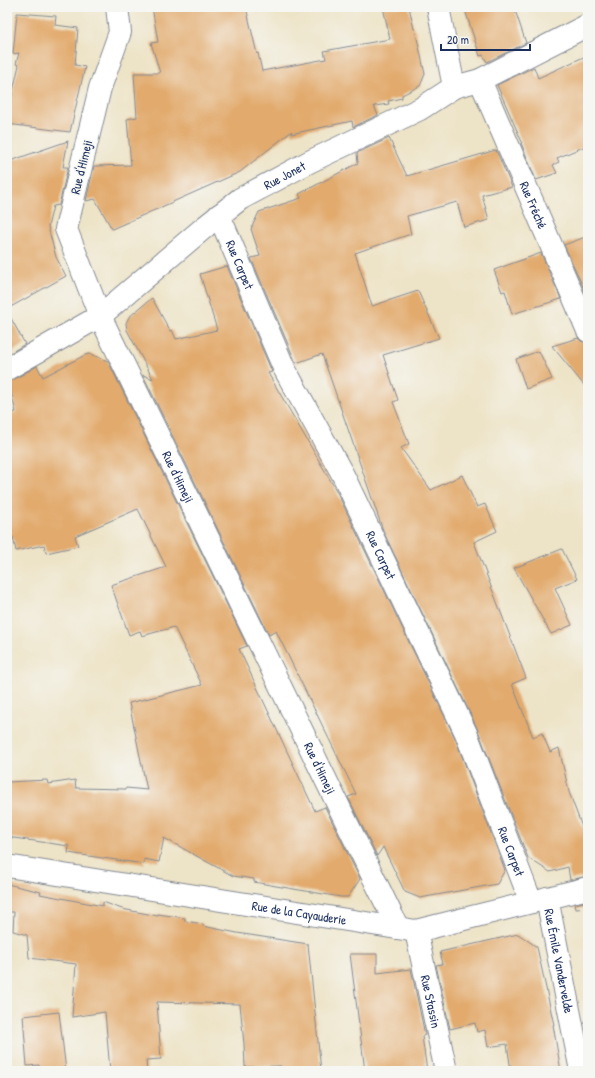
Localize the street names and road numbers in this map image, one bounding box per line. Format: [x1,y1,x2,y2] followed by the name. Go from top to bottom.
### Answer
[66,138,96,196] street label: Rue d'Himeji
[260,156,309,194] street label: Rue Jonet
[516,178,552,231] street label: Rue Fréché
[222,237,259,293] street label: Rue Carpet
[158,448,199,506] street label: Rue d'Himeji
[362,528,401,583] street label: Rue Carpet
[300,739,340,797] street label: Rue d'Himeji
[494,824,529,879] street label: Rue Carpet
[251,896,348,929] street label: Rue de la Cayauderie
[540,907,578,1015] street label: Rue Émile Vandervelde
[417,973,446,1030] street label: Rue Stassin

